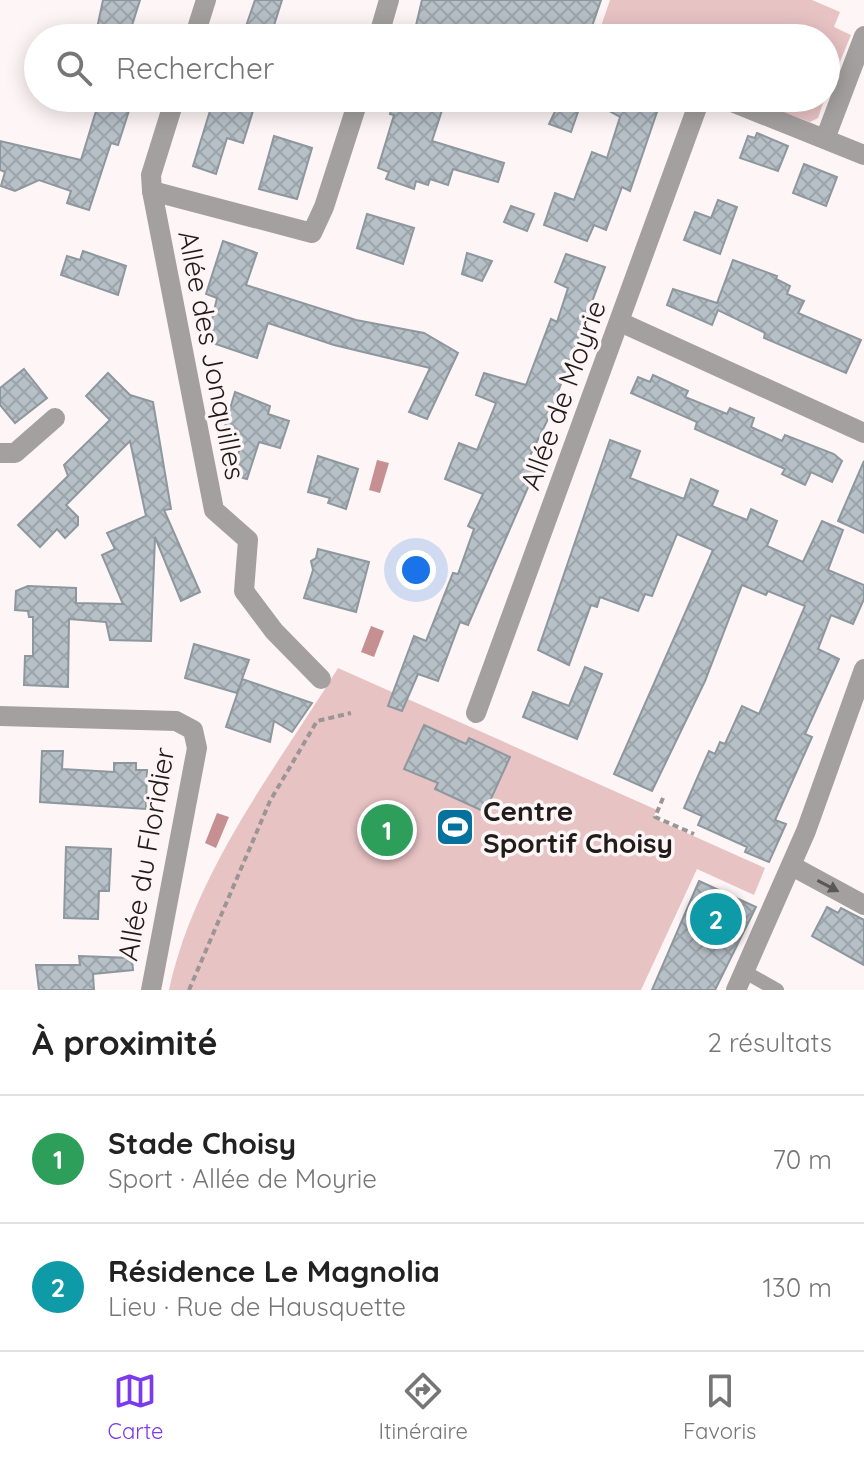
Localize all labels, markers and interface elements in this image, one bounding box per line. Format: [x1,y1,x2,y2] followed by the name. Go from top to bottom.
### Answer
[24,24,840,112] search box
[52,46,96,90] icon: search
[116,49,274,87] text: Rechercher
[171,227,254,482] street label: Allée des Jonquilles
[512,295,613,494] street label: Allée de Moyrie
[396,550,436,590] your location
[109,744,182,963] street label: Allée du Floridier
[483,793,673,860] place label: Centre Sportif Choisy
[361,800,413,860] pin: 1
[434,806,476,848] sports icon: Centre Sportif Choisy
[816,879,839,892] one-way arrow
[690,889,742,949] pin: 2
[32,1021,218,1064] text: À proximité
[707,1026,832,1059] text: 2 résultats
[108,1124,296,1162] text: Stade Choisy
[53,1143,63,1176] text: 1
[772,1143,832,1176] text: 70 m
[108,1162,377,1195] text: Sport · Allée de Moyrie
[108,1252,440,1290] text: Résidence Le Magnolia
[51,1271,65,1304] text: 2
[762,1271,832,1304] text: 130 m
[108,1290,406,1323] text: Lieu · Rue de Hausquette
[108,1369,163,1445] tab: Carte
[379,1369,468,1445] tab: Itinéraire
[683,1369,756,1445] tab: Favoris

